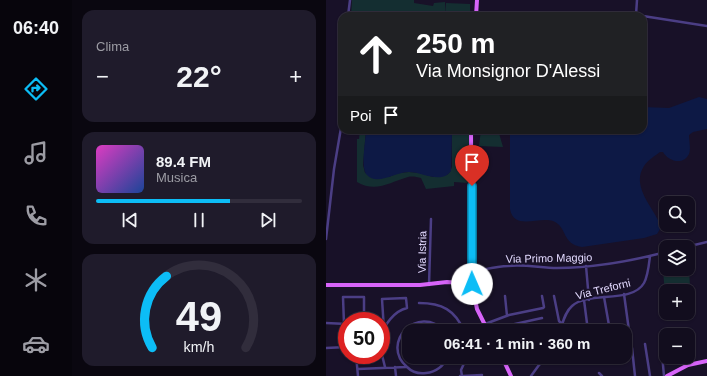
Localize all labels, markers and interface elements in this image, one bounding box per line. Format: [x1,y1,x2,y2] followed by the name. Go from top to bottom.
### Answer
[13,18,59,38] text: 06:40
[350,28,402,80] icon: ahead
[416,28,495,59] text: 250 m
[96,39,129,54] text: Clima
[176,60,222,93] text: 22°
[416,61,600,81] text: Via Monsignor D'Alessi
[96,64,109,89] text: −
[289,64,302,89] text: +
[22,75,50,103] icon: directions
[380,104,402,126] icon: arrive
[350,107,372,124] text: Poi
[22,139,50,167] icon: music
[455,145,489,186] pin
[461,151,483,173] icon: arrive
[156,153,211,170] text: 89.4 FM
[156,170,197,185] text: Musica
[659,196,695,364] map controls
[659,196,695,232] button: search
[22,202,50,230] icon: phone
[119,209,141,231] icon: previous
[188,209,210,231] icon: pause
[257,209,279,231] icon: next
[416,230,428,273] street label: Via Istria
[659,240,695,276] button: layers
[506,251,592,265] street label: Via Primo Maggio
[451,263,493,305] position arrow
[22,266,50,294] icon: climate
[574,276,632,302] street label: Via Treforni
[659,284,695,320] button: +
[176,293,222,340] text: 49
[338,312,390,364] speed limit sign: 50
[659,328,695,364] button: −
[22,330,50,358] icon: car
[444,335,590,352] text: 06:41 · 1 min · 360 m
[184,339,215,355] text: km/h

